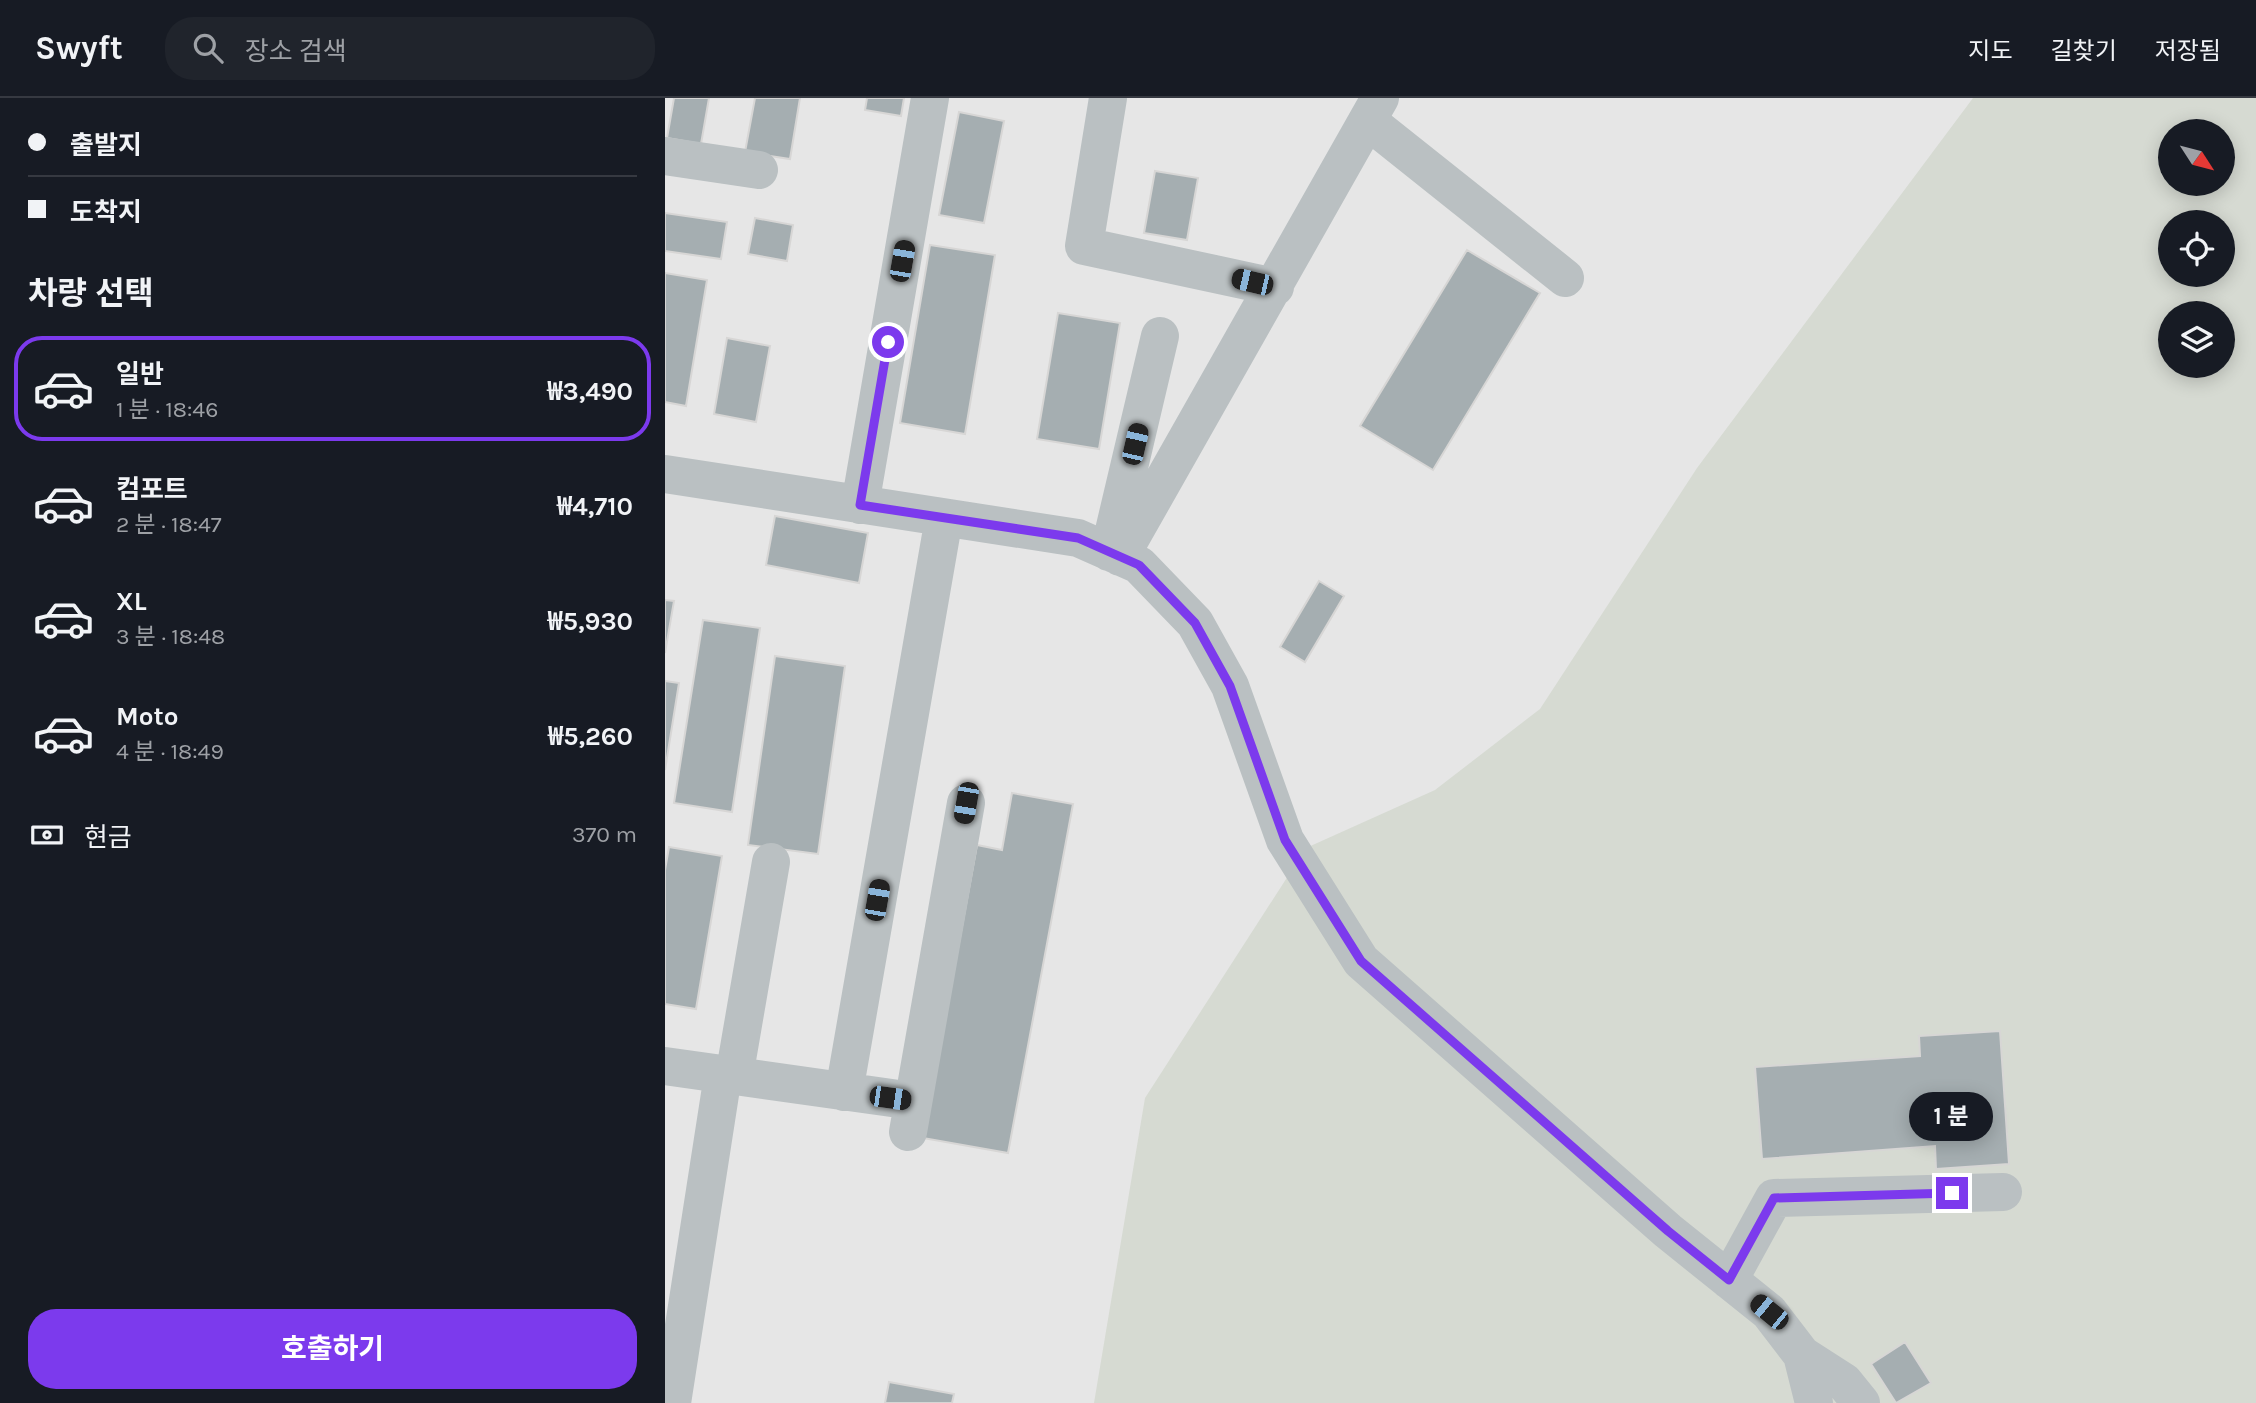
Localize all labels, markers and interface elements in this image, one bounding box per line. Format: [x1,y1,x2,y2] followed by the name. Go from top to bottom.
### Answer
[165,17,655,80] search box
[35,29,123,67] text: Swyft
[189,29,227,67] icon: search
[245,36,347,67] text: 장소 검색
[1968,37,2013,65] text: 지도
[2051,37,2117,65] text: 길찾기
[2155,37,2221,65] text: 저장됨
[2158,119,2235,196] north arrow
[2158,119,2235,378] map controls
[70,130,142,161] text: 출발지
[70,197,142,228] text: 도착지
[2158,210,2235,287] button: locate
[889,238,916,284] car
[1230,267,1275,297] car
[28,275,154,312] text: 차량 선택
[2158,301,2235,378] button: layers
[872,326,904,358] route start
[32,357,95,420] icon: car
[116,359,164,390] text: 일반
[547,376,633,407] text: ₩3,490
[116,396,218,423] text: 1 분 · 18:46
[1121,421,1150,467] car
[32,472,95,535] icon: car
[116,474,188,505] text: 컴포트
[557,491,633,522] text: ₩4,710
[116,511,222,538] text: 2 분 · 18:47
[116,586,147,617] text: XL
[32,587,95,650] icon: car
[547,606,633,637] text: ₩5,930
[116,623,225,650] text: 3 분 · 18:48
[116,701,178,732] text: Moto
[32,702,95,765] icon: car
[548,721,633,752] text: ₩5,260
[116,738,224,765] text: 4 분 · 18:49
[953,780,980,826] car
[28,816,66,854] icon: cash
[572,821,637,848] text: 370 m
[84,822,132,853] text: 현금
[864,877,891,923] car
[868,1085,913,1111] car
[1910,1091,1994,1140] callout: 1 분
[1933,1103,1969,1130] text: 1 분
[1936,1177,1968,1209] route end
[1747,1291,1792,1333] car
[28,1309,637,1389] button: 호출하기

